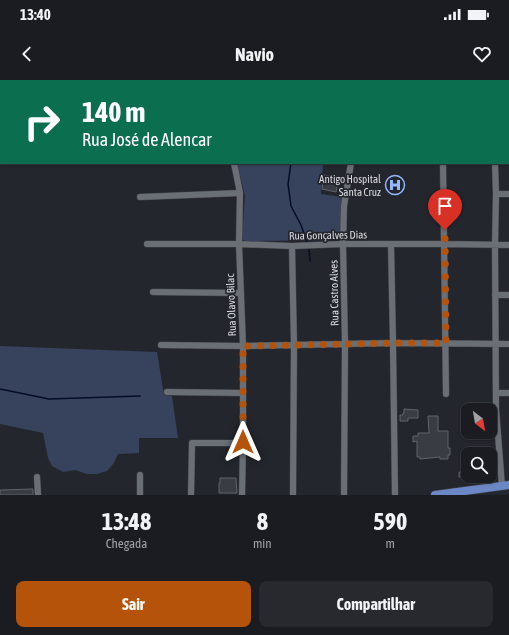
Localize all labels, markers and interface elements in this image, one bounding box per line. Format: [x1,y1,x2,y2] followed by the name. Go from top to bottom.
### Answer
[20,6,51,23] text: 13:40
[16,43,38,65] icon: back
[471,43,493,65] icon: heart
[235,44,274,65] text: Navio
[16,96,68,148] icon: right
[82,96,145,128] text: 140 m
[82,129,212,150] text: Rua José de Alencar
[319,173,381,198] place label: Antigo Hospital Santa Cruz
[384,174,406,196] hospital icon: Antigo Hospital Santa Cruz
[428,189,462,230] pin
[434,195,456,217] icon: arrive
[289,228,367,242] street label: Rua Gonçalves Dias
[327,260,341,326] street label: Rua Castro Alves
[224,272,238,337] street label: Rua Olavo Bilac
[461,403,497,439] north arrow
[461,403,497,483] map controls
[222,421,264,463] position arrow
[461,447,497,483] button: search
[102,508,151,535] text: 13:48
[257,508,268,535] text: 8
[373,508,407,535] text: 590
[106,536,147,551] text: Chegada
[253,536,272,551] text: min
[386,536,395,551] text: m
[16,581,251,627] button: Sair
[259,581,493,627] button: Compartilhar

